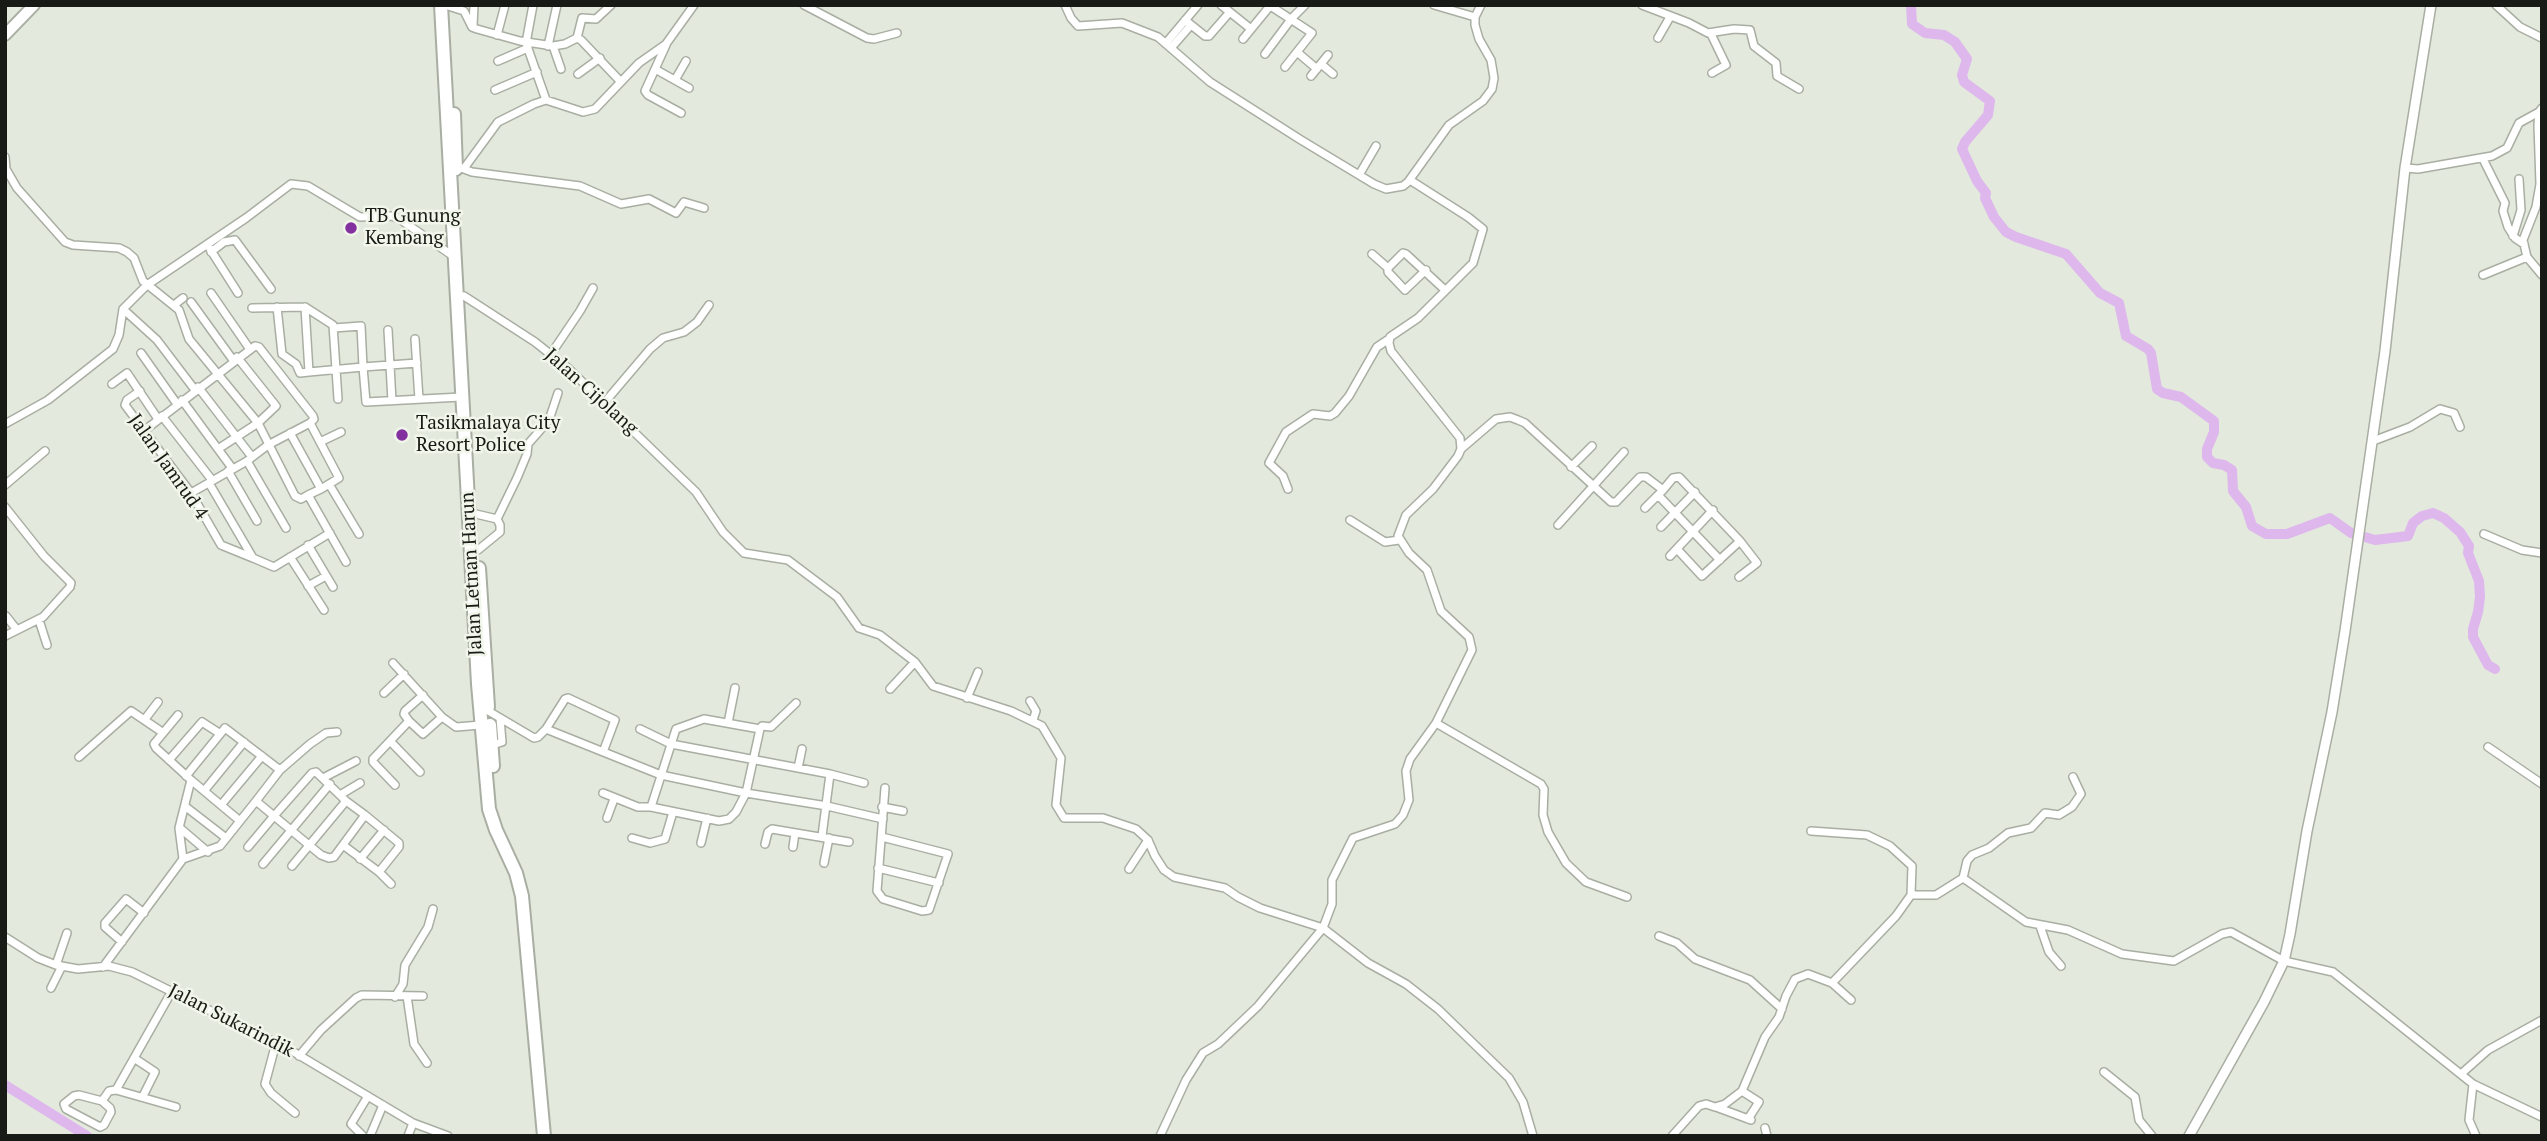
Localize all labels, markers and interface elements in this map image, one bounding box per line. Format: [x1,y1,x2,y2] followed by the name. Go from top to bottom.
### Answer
[365,206,461,250] place label: TB Gunung Kembang
[343,220,359,236] marker: TB Gunung Kembang
[540,344,642,440] street label: Jalan Cijolang
[123,410,213,524] street label: Jalan Jamrud 4
[416,413,560,457] place label: Tasikmalaya City Resort Police
[394,427,410,443] marker: Tasikmalaya City Resort Police
[456,492,488,656] street label: Jalan Letnan Harun
[164,979,298,1063] street label: Jalan Sukarindik

